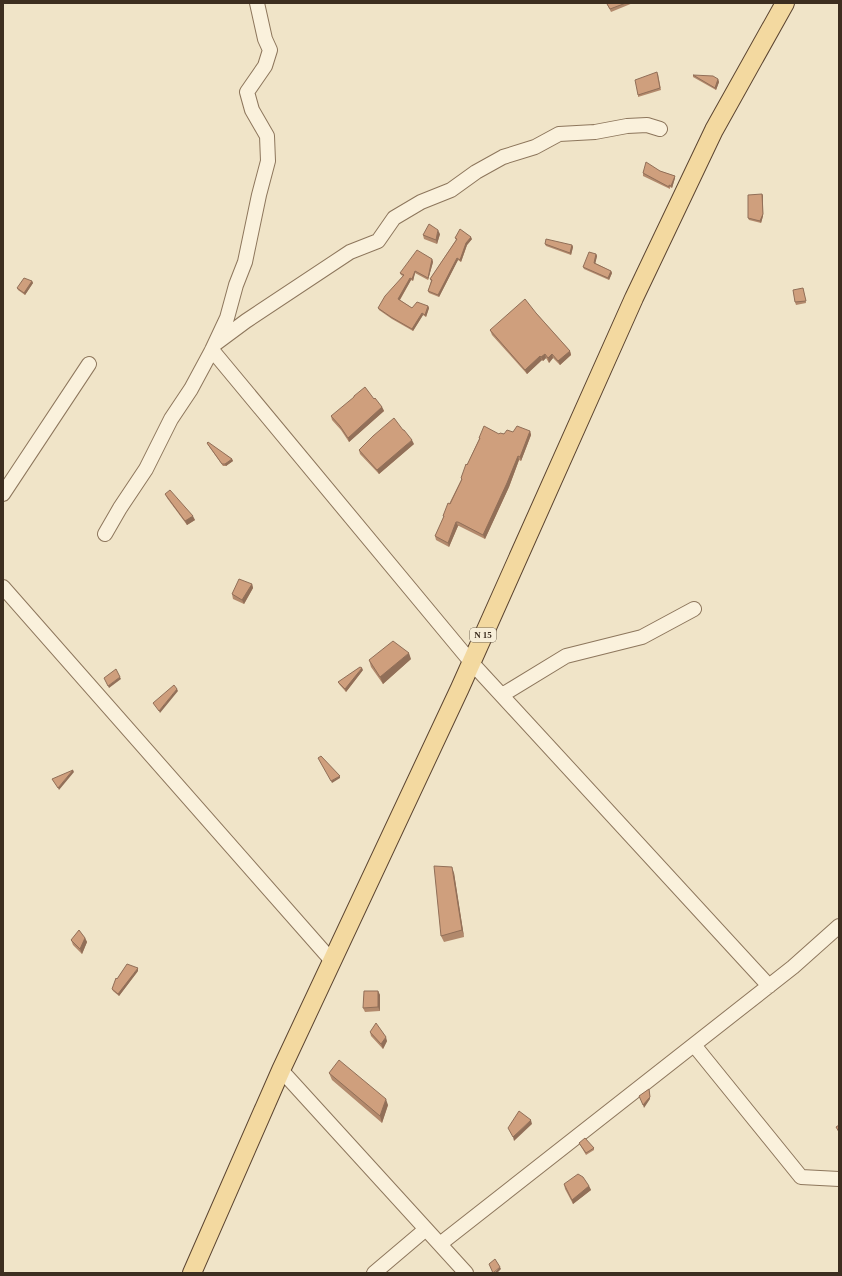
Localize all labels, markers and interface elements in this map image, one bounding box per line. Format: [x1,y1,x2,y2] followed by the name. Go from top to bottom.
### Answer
[470,628,496,642] road number: N 15

